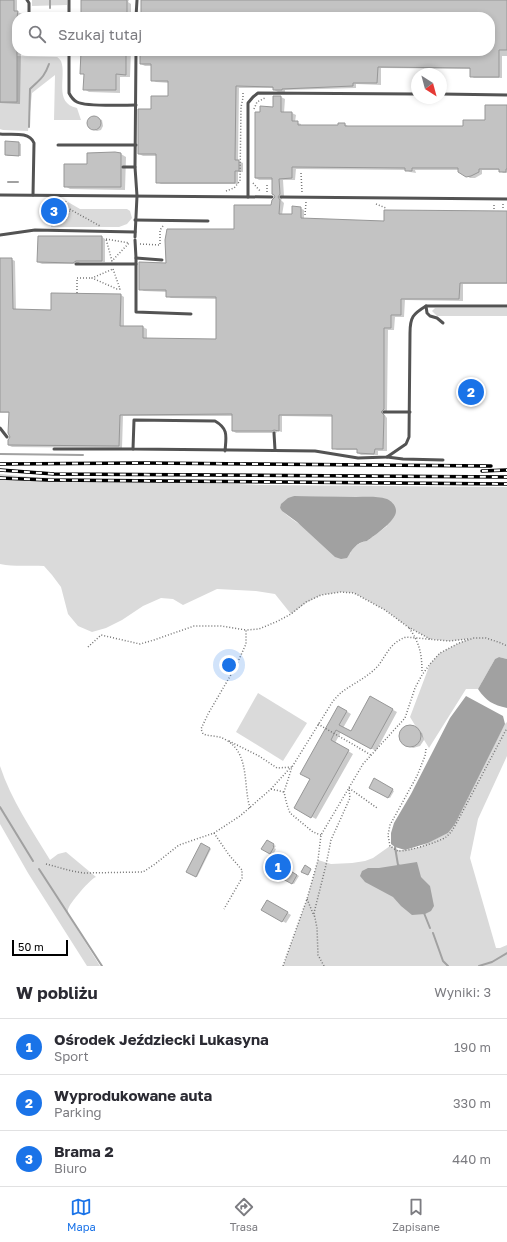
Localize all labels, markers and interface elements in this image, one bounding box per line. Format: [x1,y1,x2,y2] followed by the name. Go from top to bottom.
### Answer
[12,12,495,56] search box
[26,23,48,45] icon: search
[58,25,142,43] text: Szukaj tutaj
[411,68,447,104] north arrow
[41,196,67,226] pin: 3
[458,377,484,407] pin: 2
[219,655,239,675] your location
[265,852,291,882] pin: 1
[12,938,68,957] scale bar
[18,940,44,953] text: 50 m
[16,982,98,1003] text: W pobliżu
[434,984,491,1000] text: Wyniki: 3
[54,1030,269,1048] text: Ośrodek Jeździecki Lukasyna
[26,1039,32,1055] text: 1
[454,1039,491,1055] text: 190 m
[54,1048,89,1064] text: Sport
[54,1086,212,1104] text: Wyprodukowane auta
[25,1095,33,1111] text: 2
[453,1095,491,1111] text: 330 m
[54,1104,102,1120] text: Parking
[54,1142,114,1160] text: Brama 2
[25,1151,33,1167] text: 3
[452,1151,491,1167] text: 440 m
[54,1160,87,1176] text: Biuro
[67,1196,96,1233] tab: Mapa
[230,1196,258,1233] tab: Trasa
[392,1196,440,1233] tab: Zapisane

